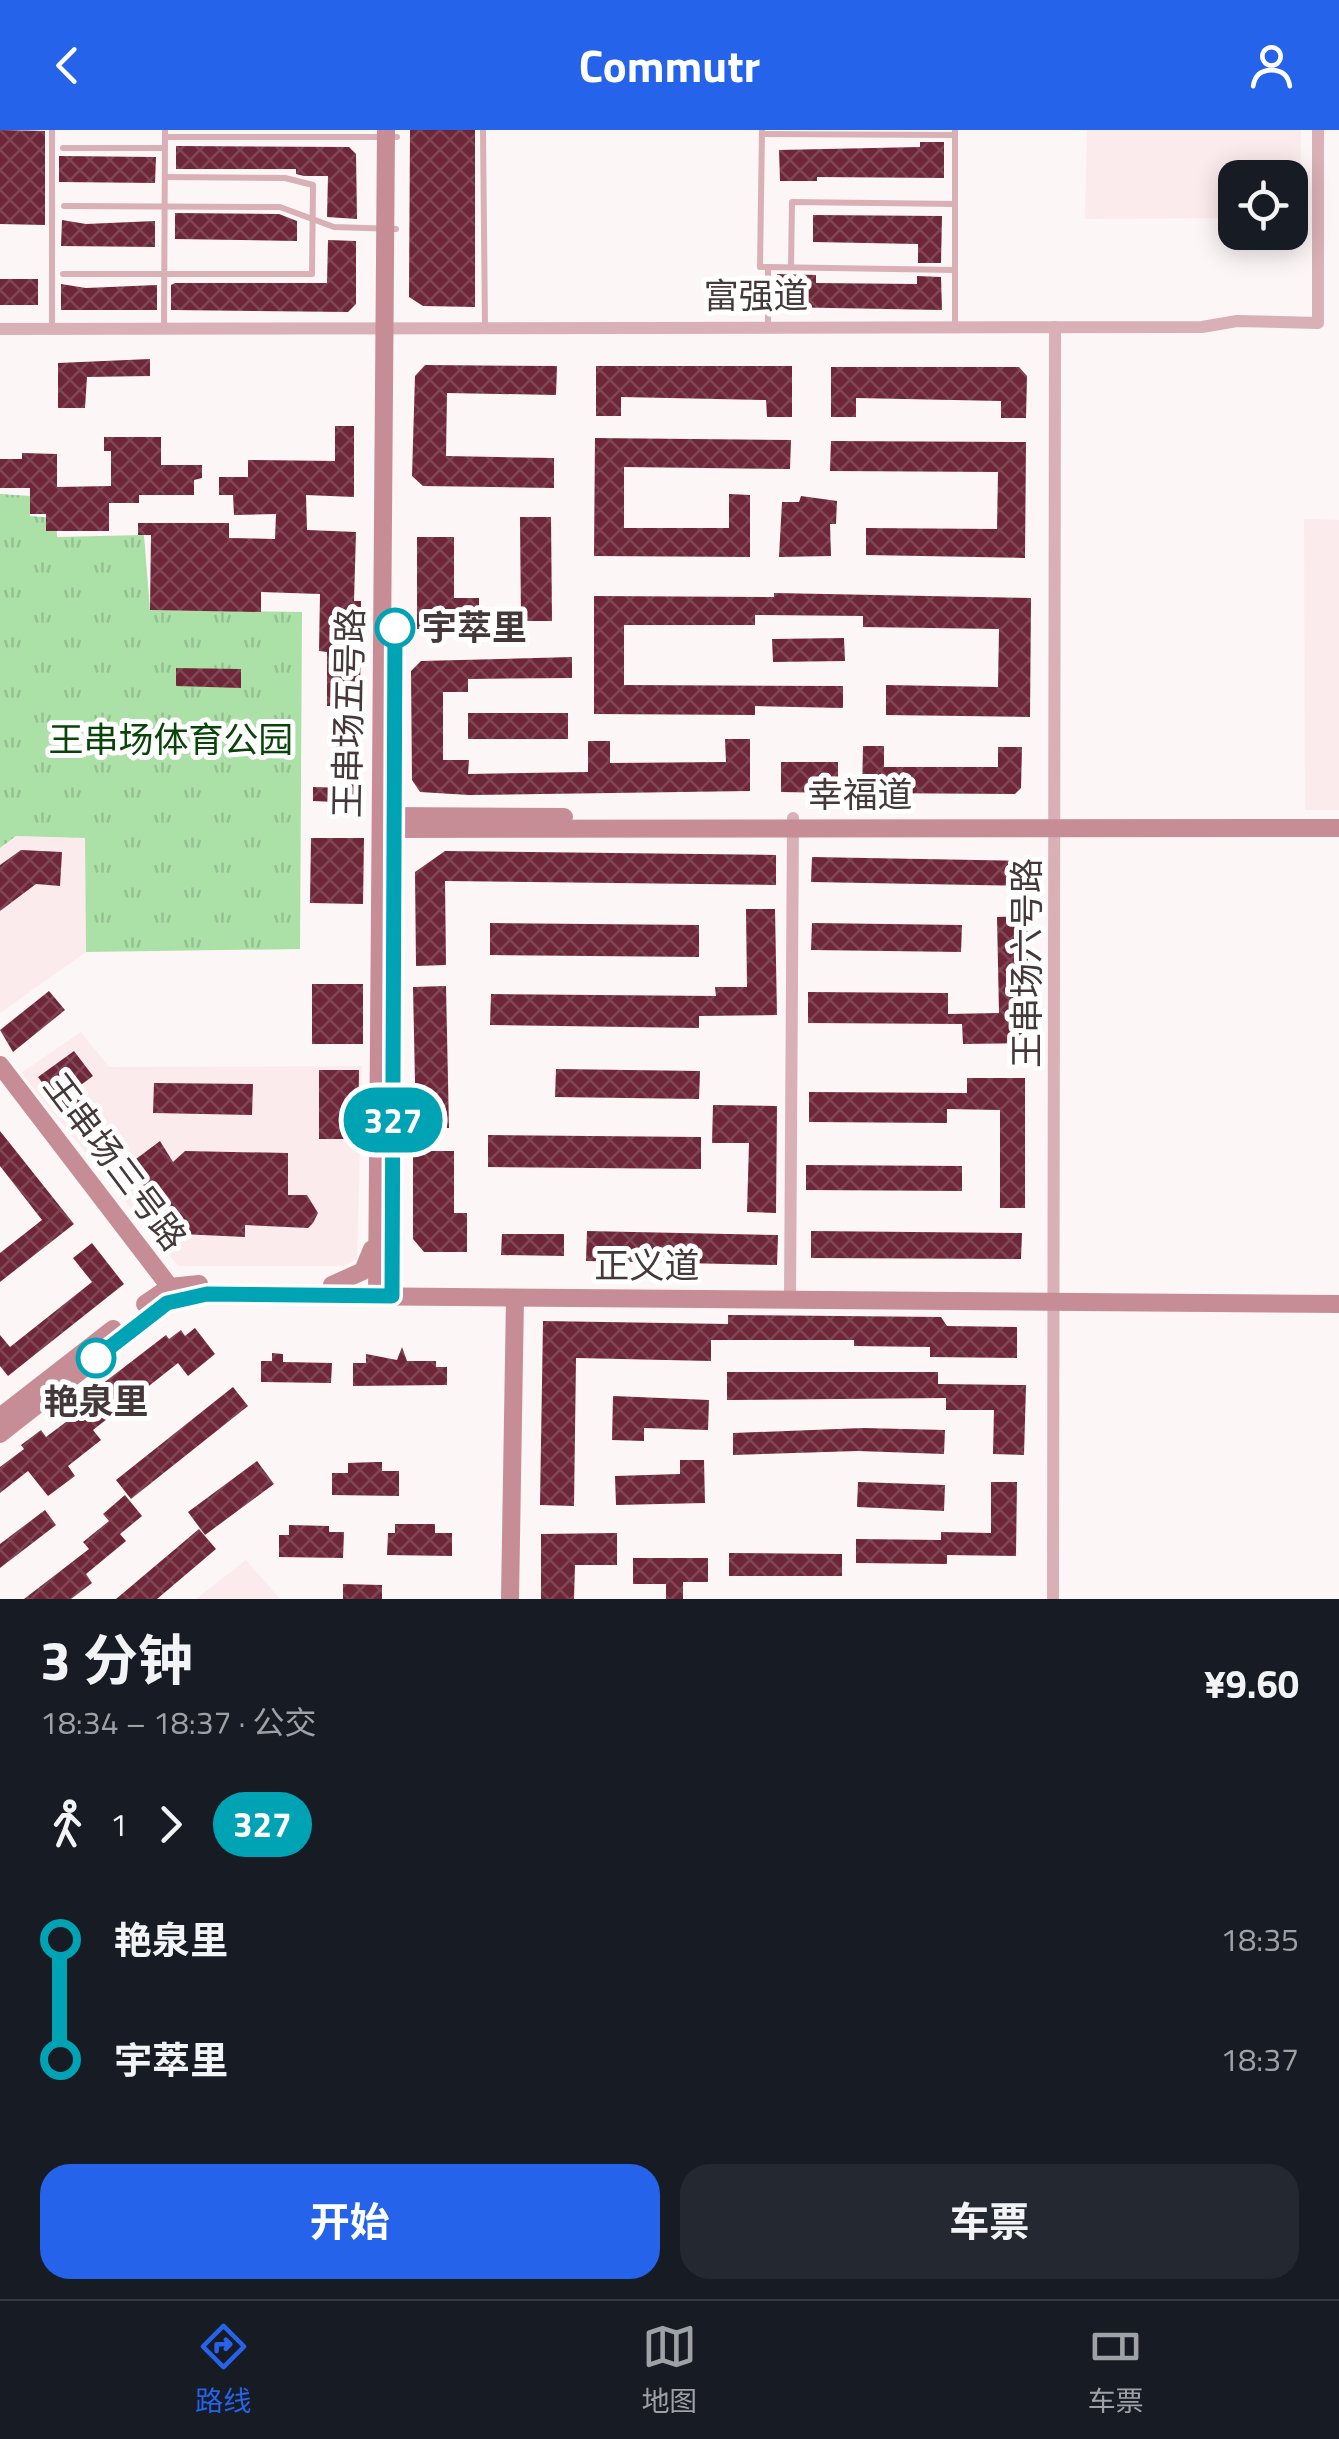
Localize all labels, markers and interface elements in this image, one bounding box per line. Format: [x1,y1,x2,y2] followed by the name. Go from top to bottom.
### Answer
[579,31,760,99] text: Commutr
[40,38,95,93] icon: back
[1244,38,1299,93] icon: person
[1218,160,1308,250] map controls
[1218,160,1308,250] button: locate
[703,268,809,322] street label: 富强道
[422,600,527,654] place label: 宇萃里
[319,608,377,818] street label: 王串场五号路
[376,609,414,647] marker: 宇萃里
[48,712,294,766] park label: 王串场体育公园
[807,767,913,821] street label: 幸福道
[999,858,1053,1068] street label: 王串场六号路
[31,1061,201,1262] street label: 王串场三号路
[336,1088,450,1152] line badge: 327
[364,1093,422,1147] text: 327
[594,1238,700,1292] street label: 正义道
[77,1339,115,1377] marker: 艳泉里
[43,1374,149,1428] place label: 艳泉里
[40,1618,193,1701] text: 3 分钟
[1204,1655,1299,1713] text: ¥9.60
[40,1698,317,1746] text: 18:34 – 18:37 · 公交
[40,1797,95,1852] icon: walk
[143,1797,198,1852] icon: forward
[233,1797,292,1851] text: 327
[110,1800,128,1848] text: 1
[114,1911,228,1969] text: 艳泉里
[1220,1915,1299,1963] text: 18:35
[114,2031,228,2089] text: 宇萃里
[1220,2035,1299,2083] text: 18:37
[40,2164,660,2279] button: 开始
[680,2164,1299,2279] button: 车票
[195,2319,251,2422] tab: 路线
[641,2319,698,2422] tab: 地图
[1088,2319,1144,2422] tab: 车票

